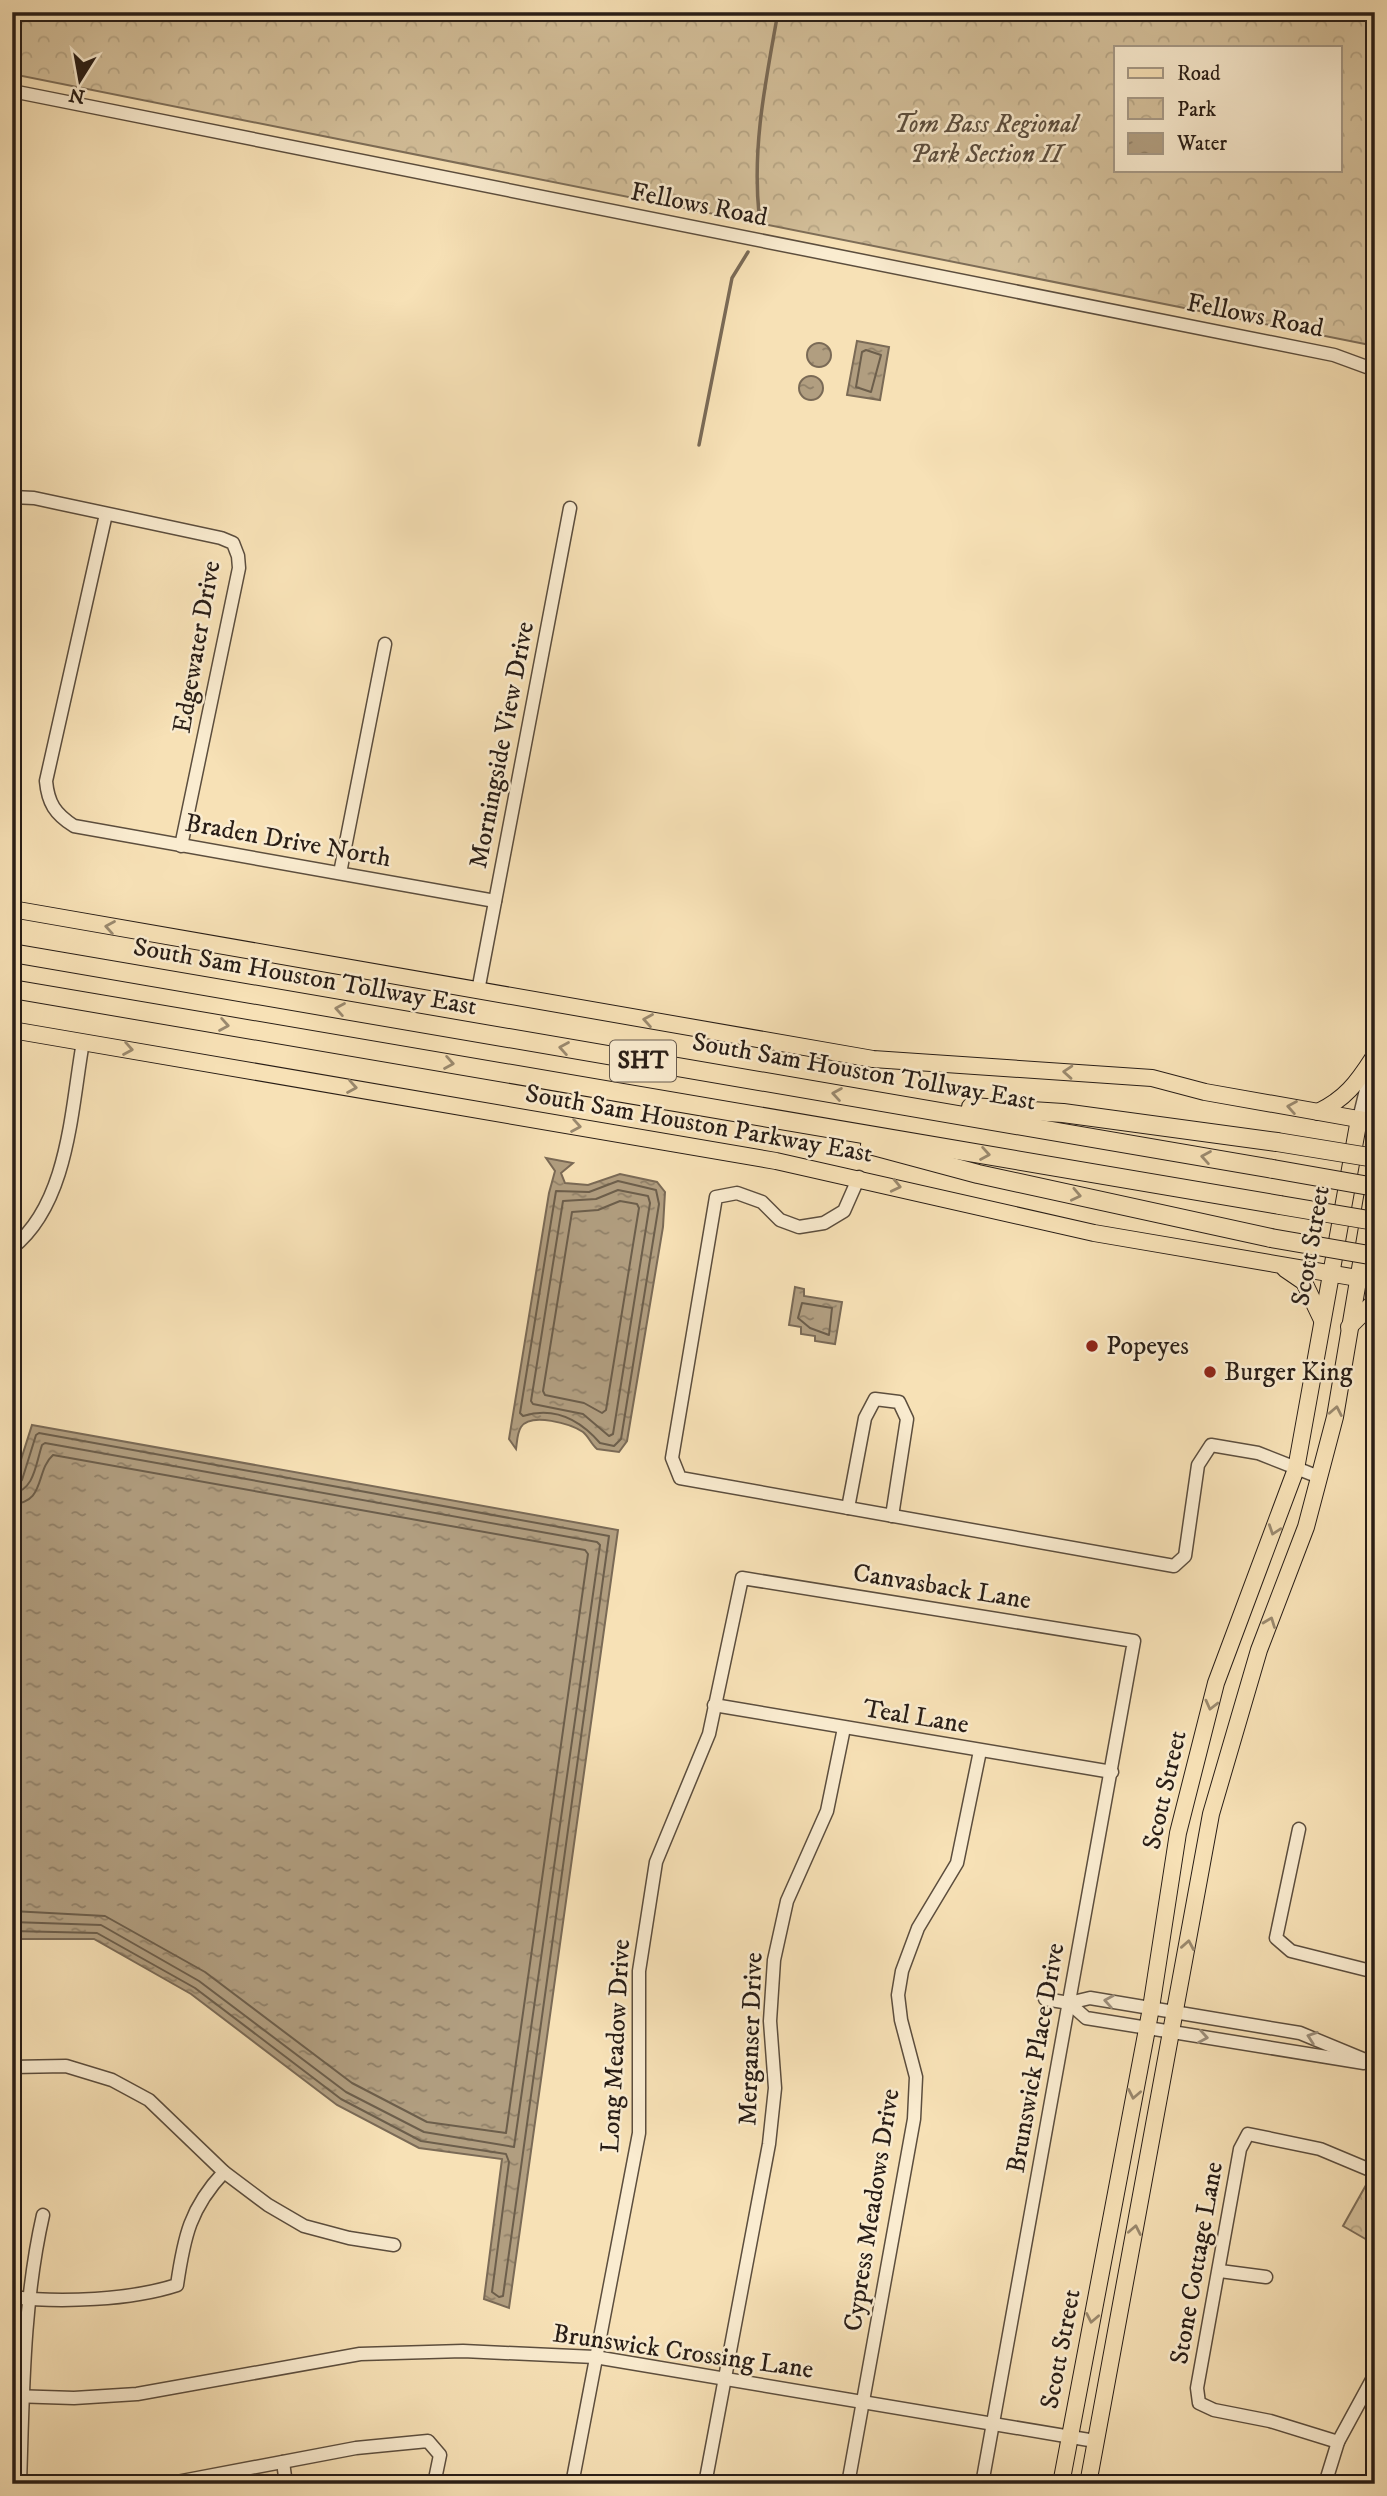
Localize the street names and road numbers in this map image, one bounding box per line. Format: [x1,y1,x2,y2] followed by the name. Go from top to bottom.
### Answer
[628,176,770,234] street label: Fellows Road
[1184,287,1326,345] street label: Fellows Road
[166,558,228,736] street label: Edgewater Drive
[462,619,542,871] street label: Morningside View Drive
[183,807,394,875] street label: Braden Drive North
[131,931,479,1023] street label: South Sam Houston Tollway East
[690,1026,1038,1118] street label: South Sam Houston Tollway East
[610,1041,676,1082] road number: SHT
[523,1077,875,1171] street label: South Sam Houston Parkway East
[1284,1183,1338,1309] street label: Scott Street
[851,1557,1033,1617] street label: Canvasback Lane
[861,1692,971,1742] street label: Teal Lane
[1135,1727,1195,1853] street label: Scott Street
[594,1938,638,2154] street label: Long Meadow Drive
[1000,1940,1072,2176] street label: Brunswick Place Drive
[731,1952,771,2126] street label: Merganser Drive
[837,2086,907,2334] street label: Cypress Meadows Drive
[1163,2159,1231,2367] street label: Stone Cottage Lane
[1033,2286,1089,2412] street label: Scott Street
[550,2317,816,2387] street label: Brunswick Crossing Lane

